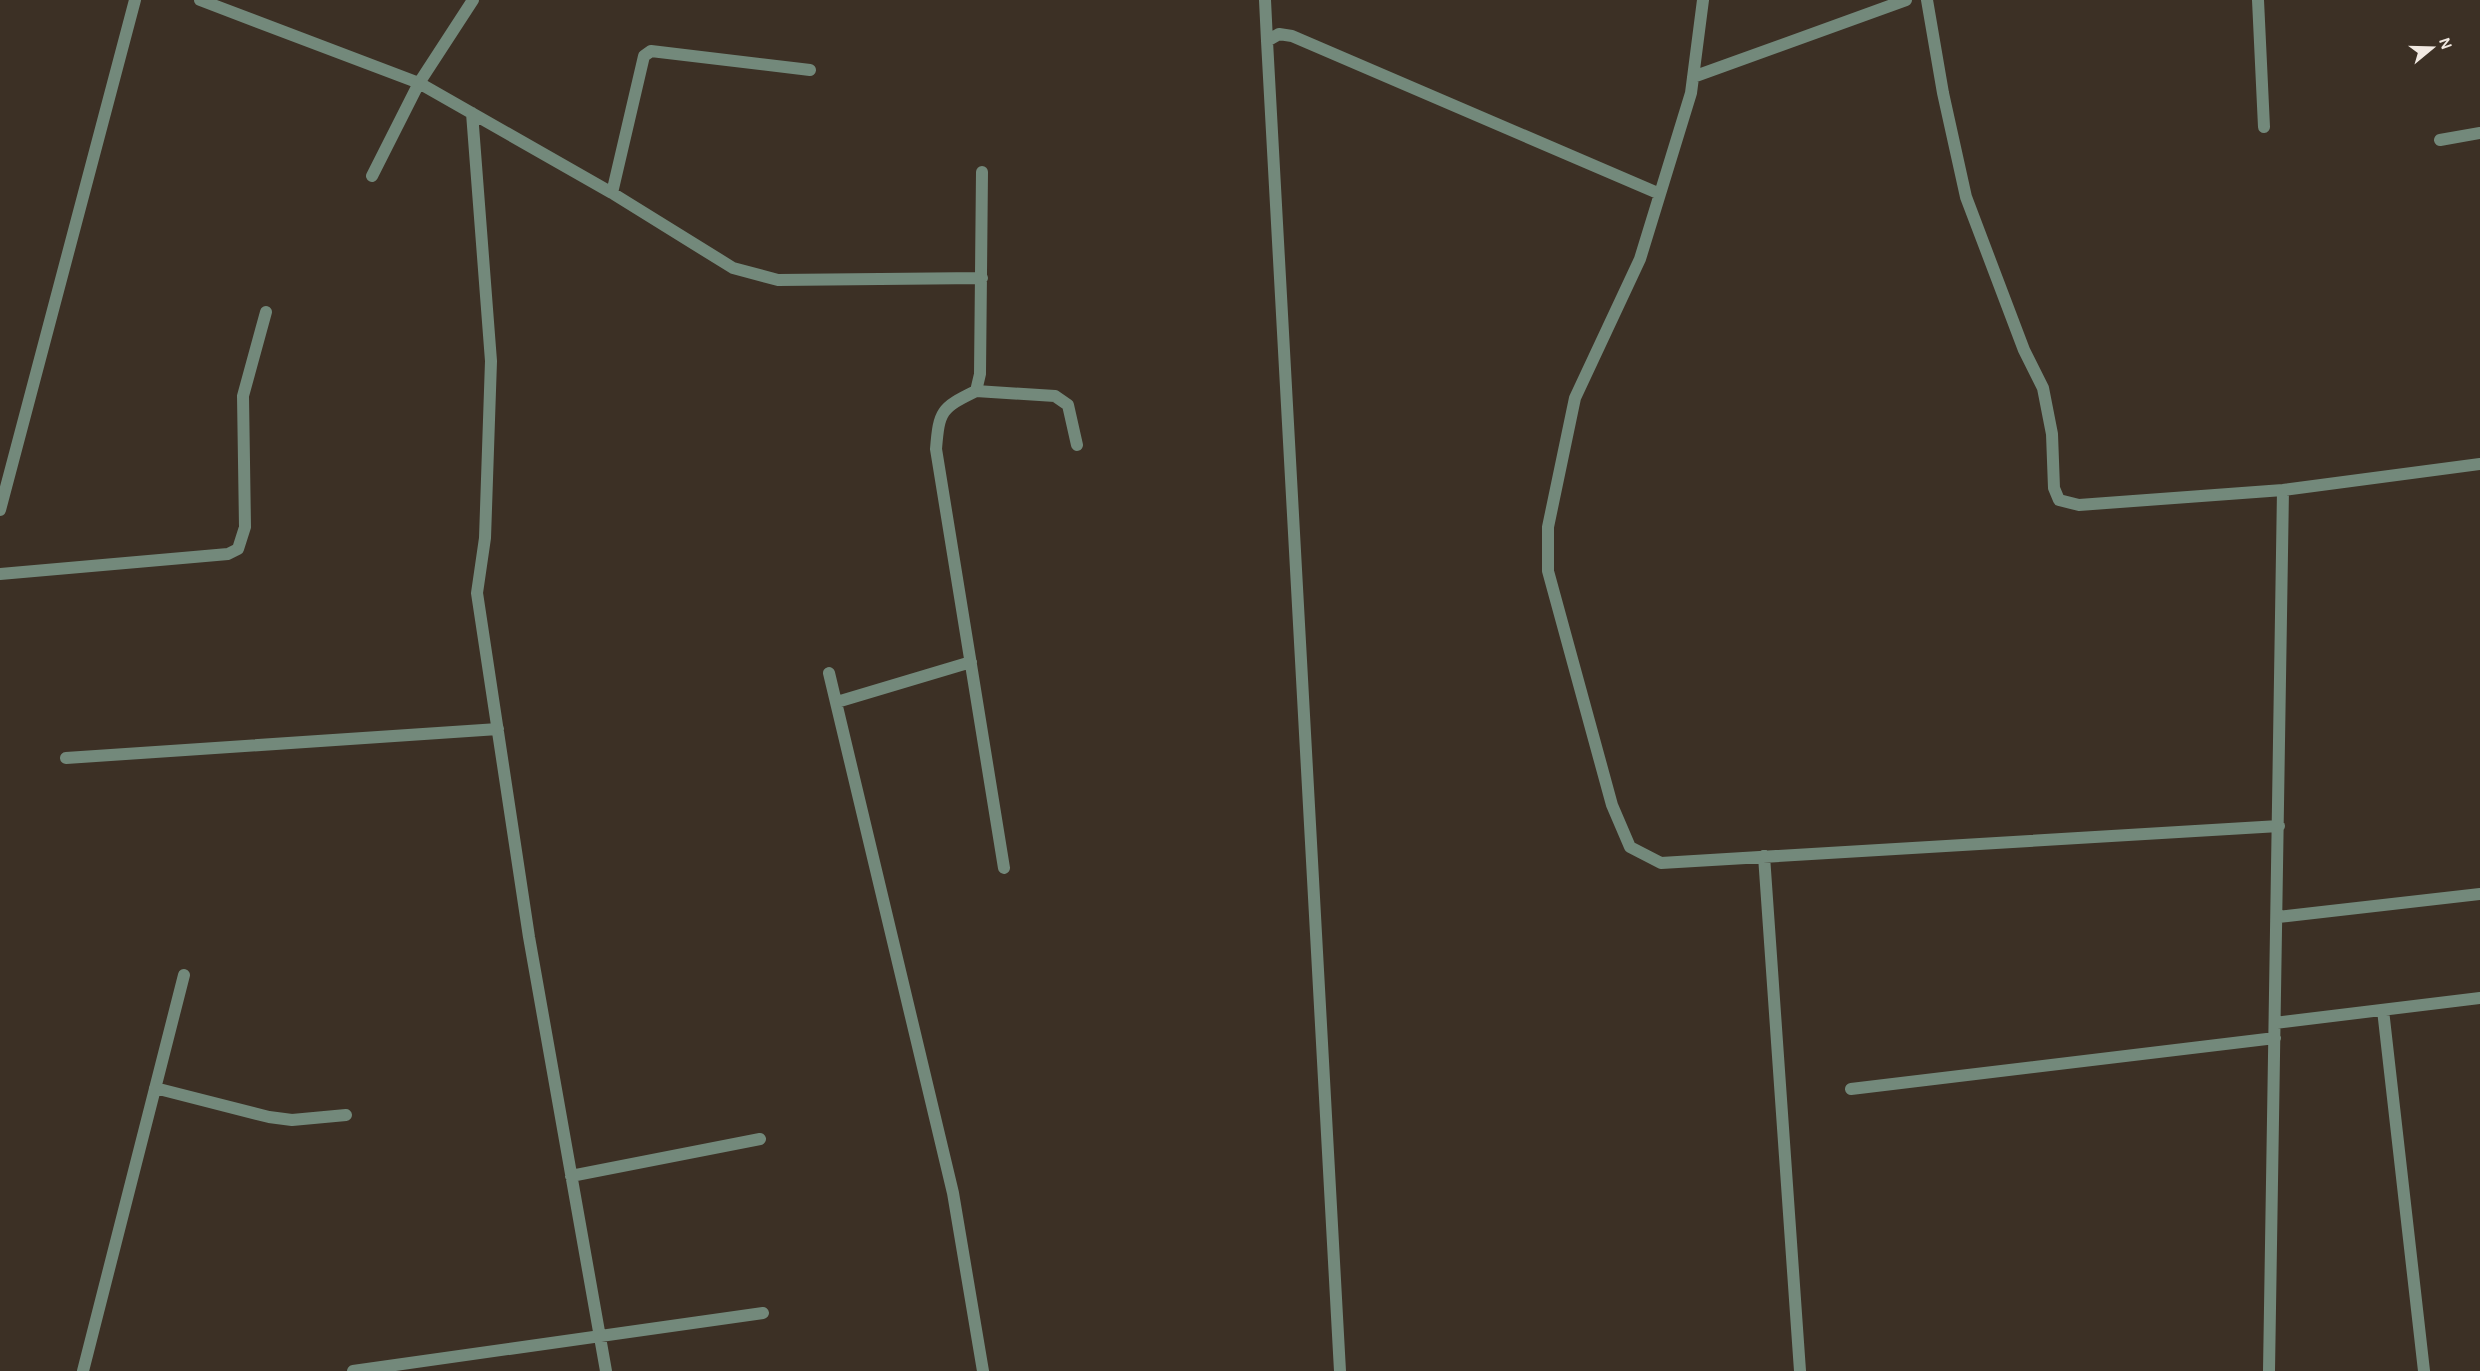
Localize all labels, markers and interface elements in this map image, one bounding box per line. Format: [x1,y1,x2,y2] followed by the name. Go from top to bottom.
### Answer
[2402,18,2462,78] north arrow
[2435,35,2457,52] text: N

